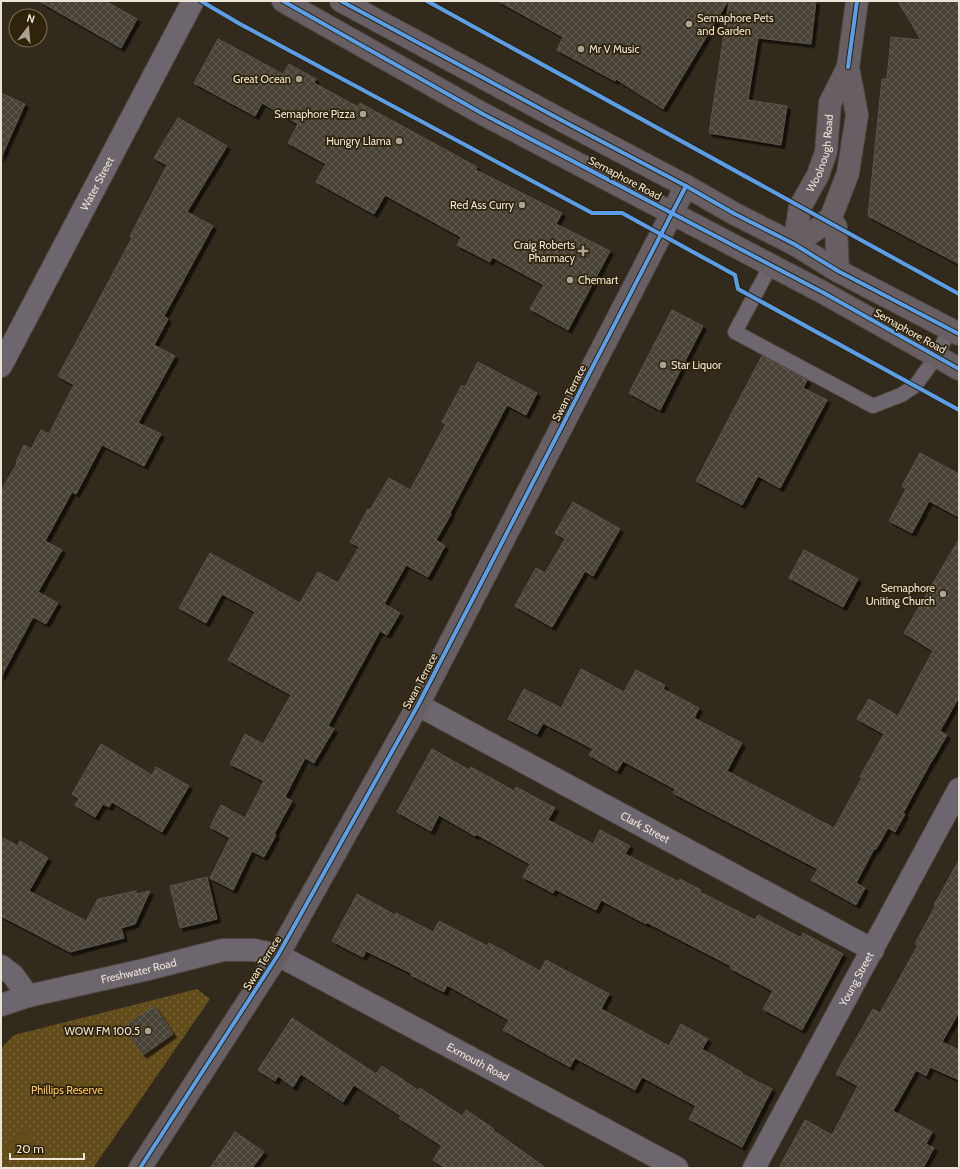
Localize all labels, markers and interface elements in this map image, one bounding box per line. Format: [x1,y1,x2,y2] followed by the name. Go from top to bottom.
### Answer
[8,8,48,48] north arrow
[25,11,36,26] text: N
[697,11,774,38] place label: Semaphore Pets and Garden
[684,19,694,29] marker: Semaphore Pets and Garden
[589,42,639,56] place label: Mr V Music
[576,44,586,54] marker: Mr V Music
[233,72,291,86] place label: Great Ocean
[294,74,304,84] marker: Great Ocean
[274,107,356,121] place label: Semaphore Pizza
[358,109,368,119] marker: Semaphore Pizza
[803,114,836,195] street label: Woolnough Road
[326,134,392,148] place label: Hungry Llama
[394,136,404,146] marker: Hungry Llama
[586,153,664,203] street label: Semaphore Road
[77,154,117,213] street label: Water Street
[450,198,514,212] place label: Red Ass Curry
[517,200,527,210] marker: Red Ass Curry
[513,238,575,265] place label: Craig Roberts Pharmacy
[578,246,588,256] marker: Craig Roberts Pharmacy
[578,273,619,287] place label: Chemart
[565,275,575,285] marker: Chemart
[871,305,949,357] street label: Semaphore Road
[671,358,722,372] place label: Star Liquor
[658,360,668,370] marker: Star Liquor
[549,362,589,424] street label: Swan Terrace
[866,581,935,608] place label: Semaphore Uniting Church
[938,589,948,599] marker: Semaphore Uniting Church
[399,650,441,711] street label: Swan Terrace
[618,808,672,846] street label: Clark Street
[240,933,284,993] street label: Swan Terrace
[835,949,877,1009] street label: Young Street
[100,955,178,986] street label: Freshwater Road
[64,1024,140,1038] place label: WOW FM 100.5
[143,1026,153,1036] marker: WOW FM 100.5
[444,1039,512,1084] street label: Exmouth Road
[31,1083,103,1097] park label: Phillips Reserve
[10,1135,84,1161] scale bar
[16,1141,44,1156] text: 20 m

